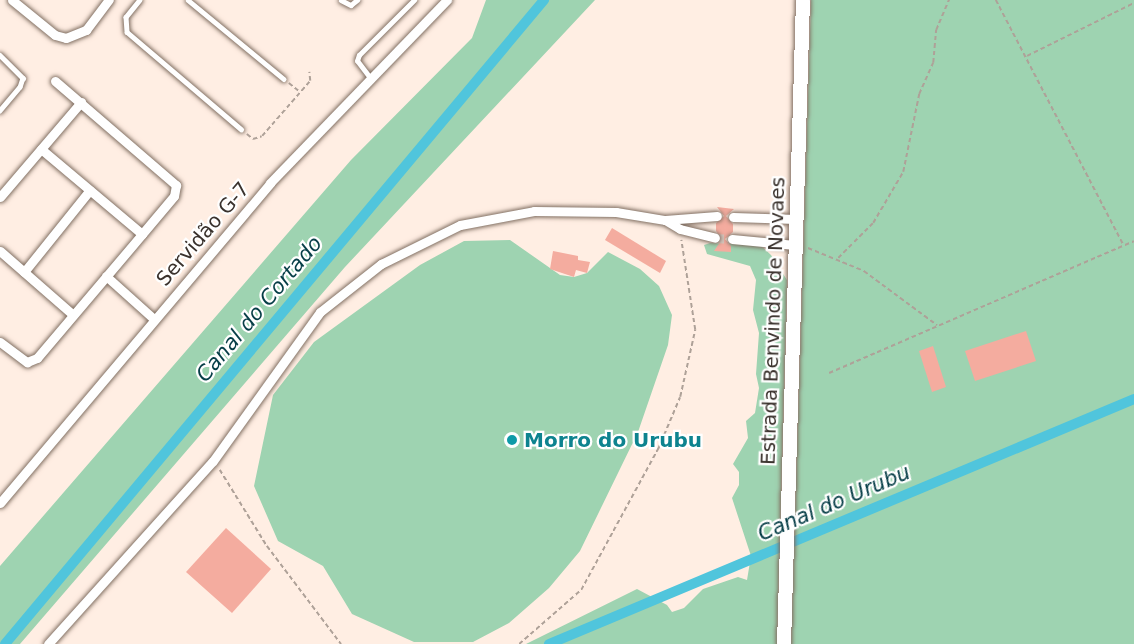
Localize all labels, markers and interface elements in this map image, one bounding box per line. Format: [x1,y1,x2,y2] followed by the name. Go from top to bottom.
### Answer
[151,177,255,291] street label: Servidão G-7
[756,177,790,465] street label: Estrada Benvindo de Novaes
[191,231,327,387] water label: Canal do Cortado
[524,428,702,452] place label: Morro do Urubu
[505,433,519,447] marker: Morro do Urubu
[754,460,914,546] water label: Canal do Urubu

